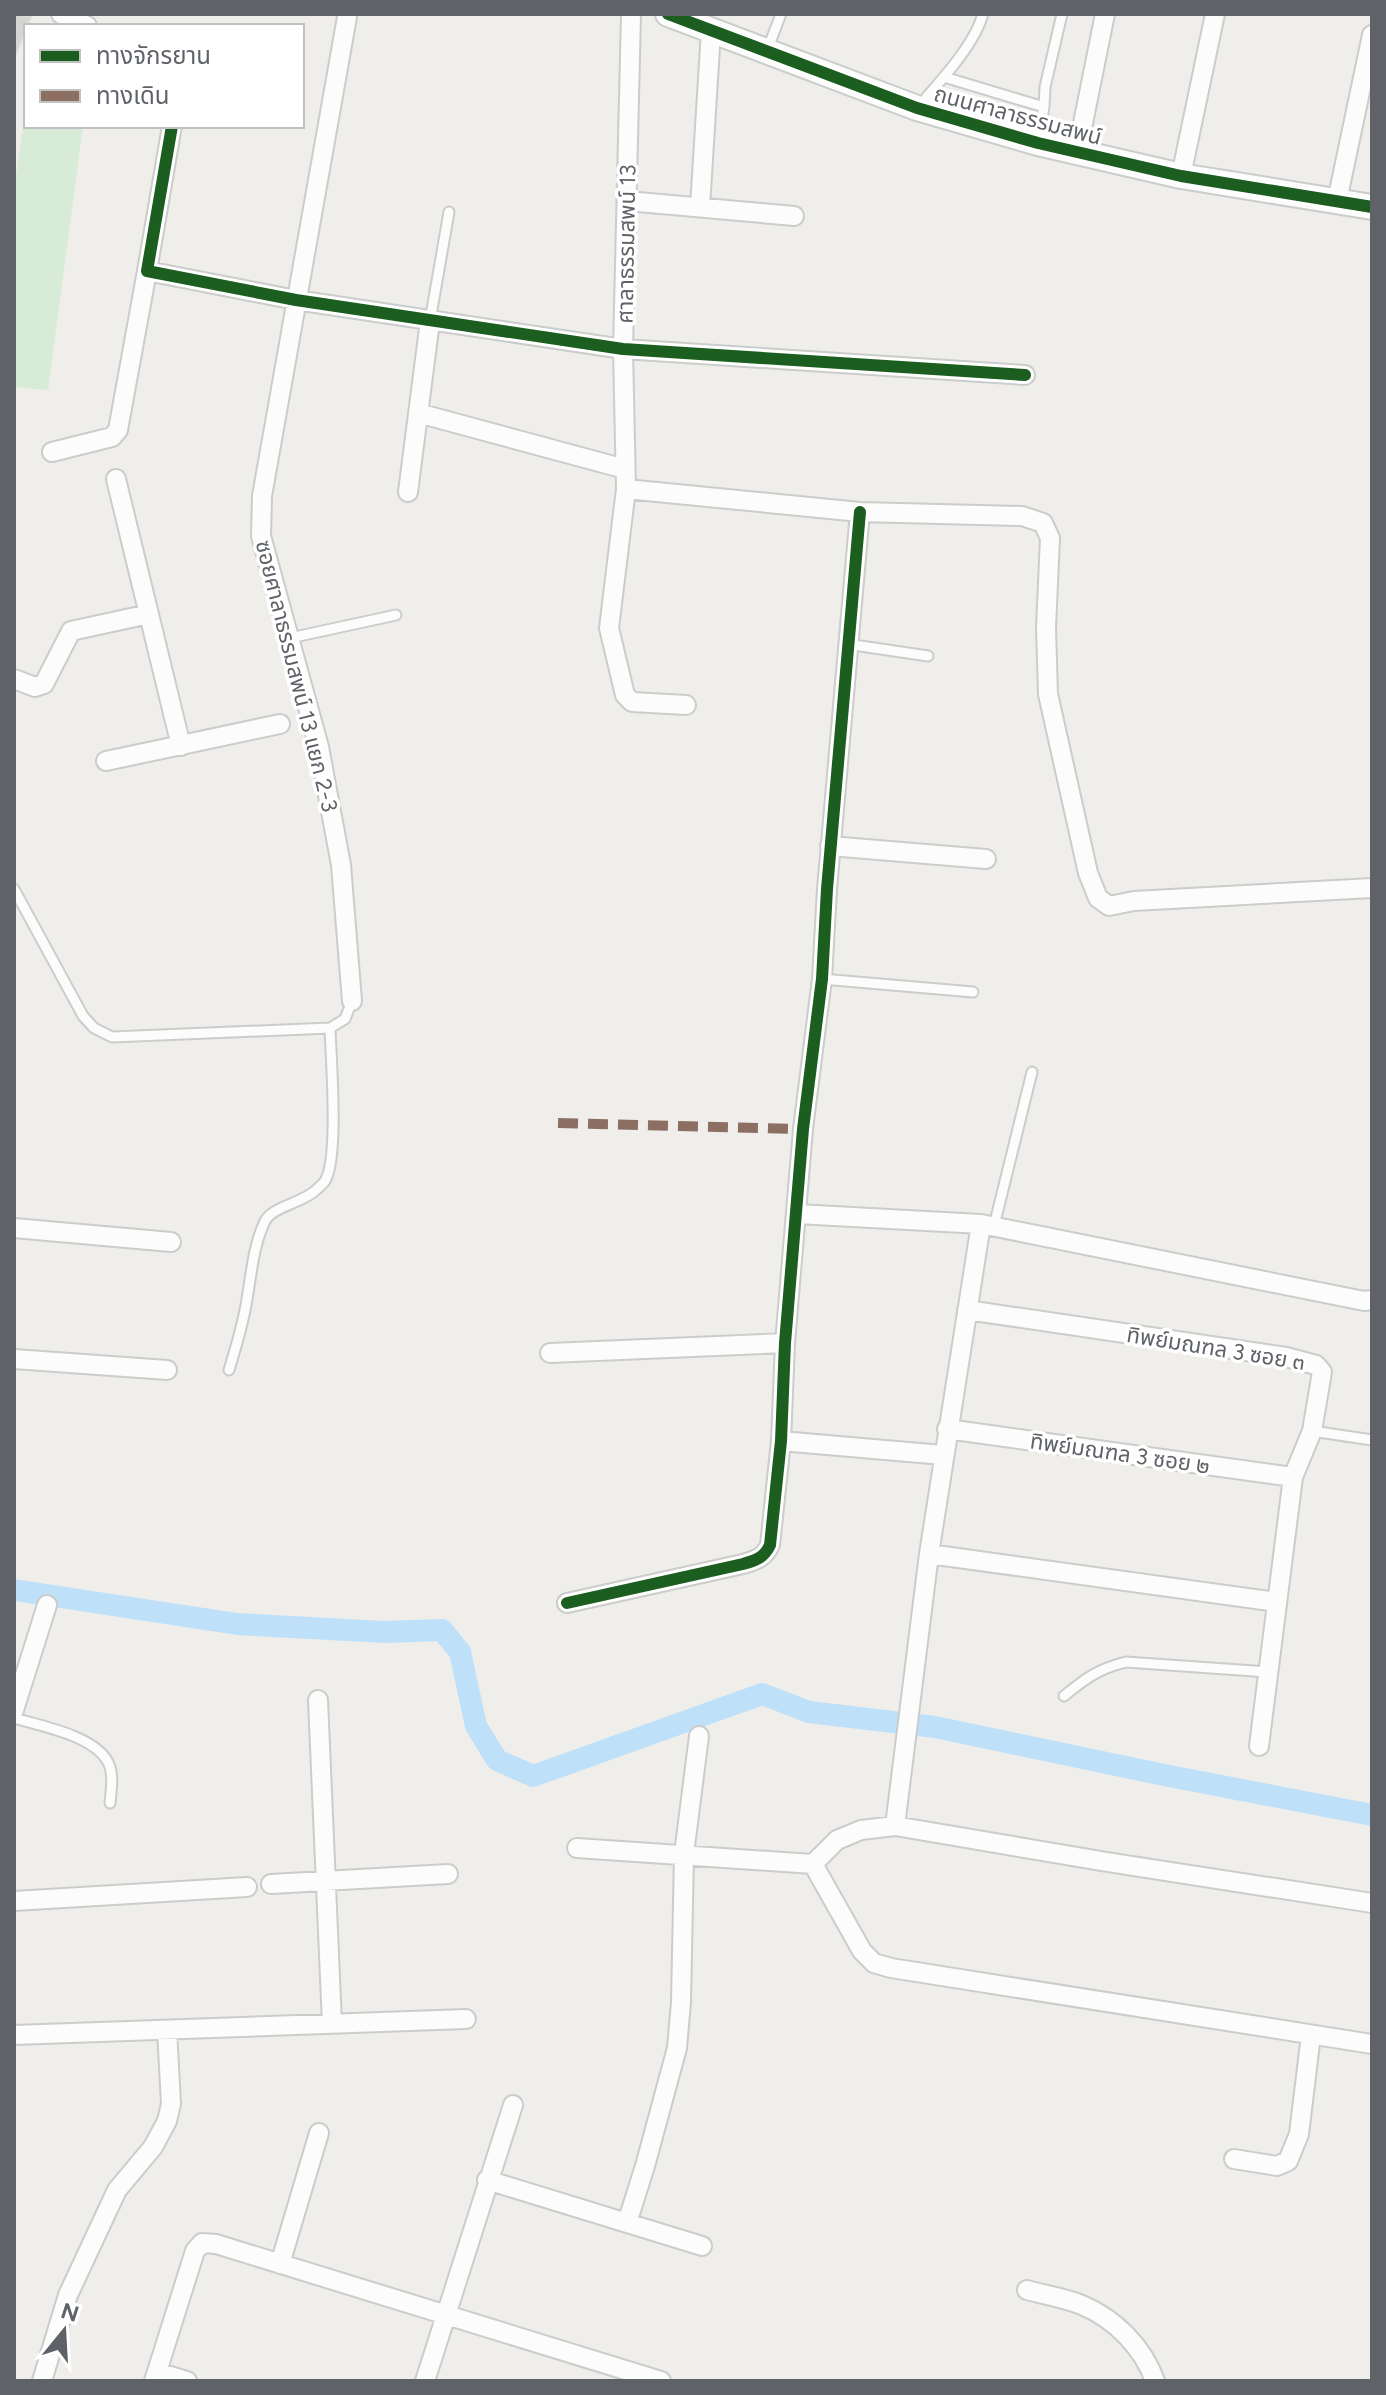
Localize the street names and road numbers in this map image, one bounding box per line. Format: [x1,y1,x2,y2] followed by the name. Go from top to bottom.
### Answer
[931,80,1105,151] street label: ถนนศาลาธรรมสพน์
[612,164,641,324] street label: ศาลาธรรมสพน์ 13
[250,537,343,815] street label: ซอยศาลาธรรมสพน์ 13 แยก 2-3
[1125,1321,1307,1376] street label: ทิพย์มณฑล 3 ซอย ๓
[1028,1428,1212,1479] street label: ทิพย์มณฑล 3 ซอย ๒

